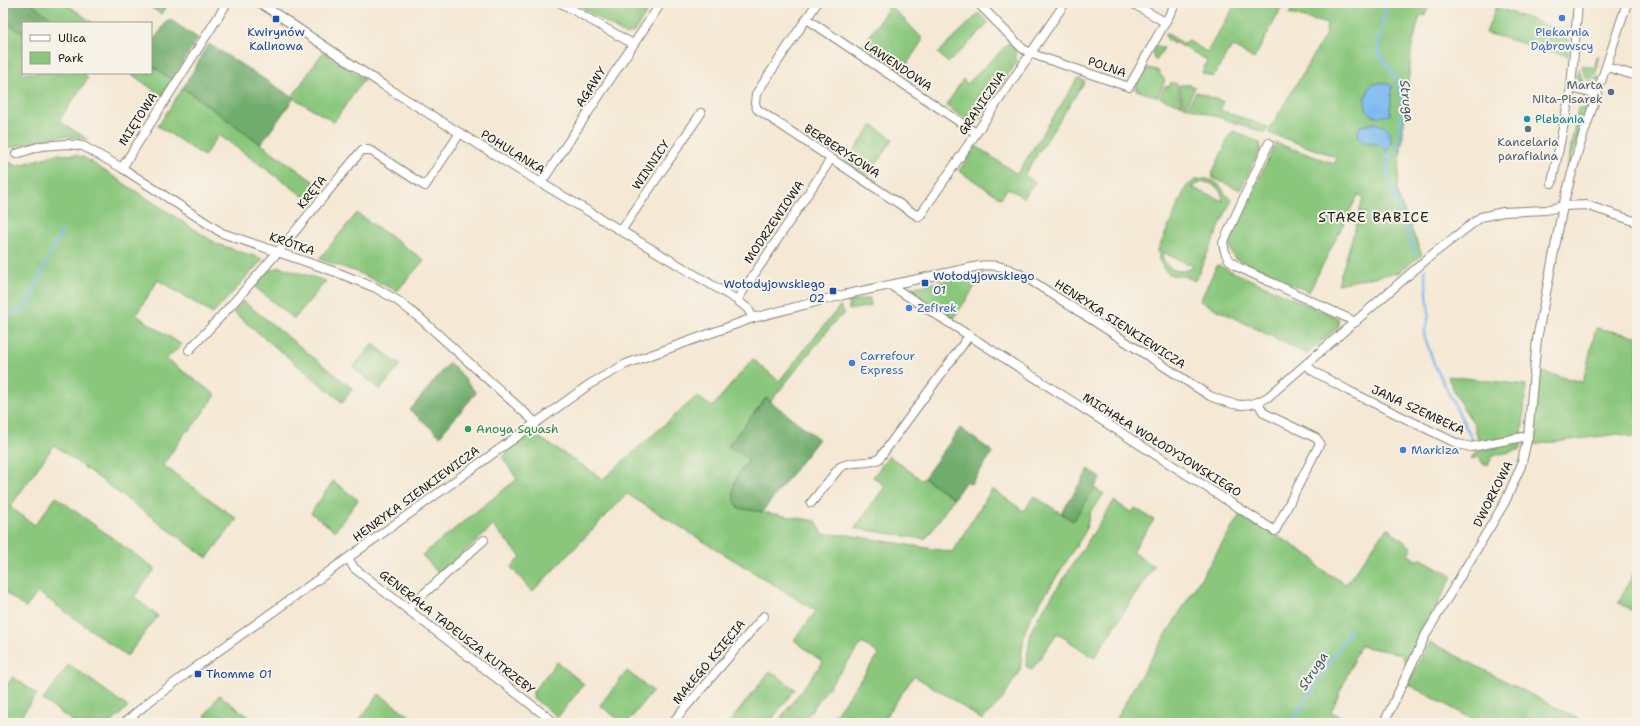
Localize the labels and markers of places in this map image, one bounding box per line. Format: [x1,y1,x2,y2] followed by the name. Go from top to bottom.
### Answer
[1557,13,1567,23] marker: Piekarnia Dąbrowscy
[271,14,281,24] marker: Kwirynów Kalinowa
[247,24,305,54] place label: Kwirynów Kalinowa
[1531,24,1594,54] place label: Piekarnia Dąbrowscy
[1532,77,1604,107] place label: Marta Nita-Pisarek
[1606,87,1616,97] marker: Marta Nita-Pisarek
[1535,111,1585,127] place label: Plebania
[1522,114,1532,124] marker: Plebania
[1523,124,1533,134] marker: Kancelaria parafialna
[1497,134,1559,164] place label: Kancelaria parafialna
[933,268,1035,298] place label: Wołodyjowskiego 01
[723,276,825,306] place label: Wołodyjowskiego 02
[920,278,930,288] marker: Wołodyjowskiego 01
[828,286,838,296] marker: Wołodyjowskiego 02
[917,300,957,316] place label: Zefirek
[904,303,914,313] marker: Zefirek
[860,348,916,378] place label: Carrefour Express
[847,358,857,368] marker: Carrefour Express
[476,421,559,437] place label: Anoya Squash
[463,424,473,434] marker: Anoya Squash
[1411,442,1460,458] place label: Markiza
[1398,445,1408,455] marker: Markiza
[206,666,272,682] place label: Thomme 01
[193,669,203,679] marker: Thomme 01

